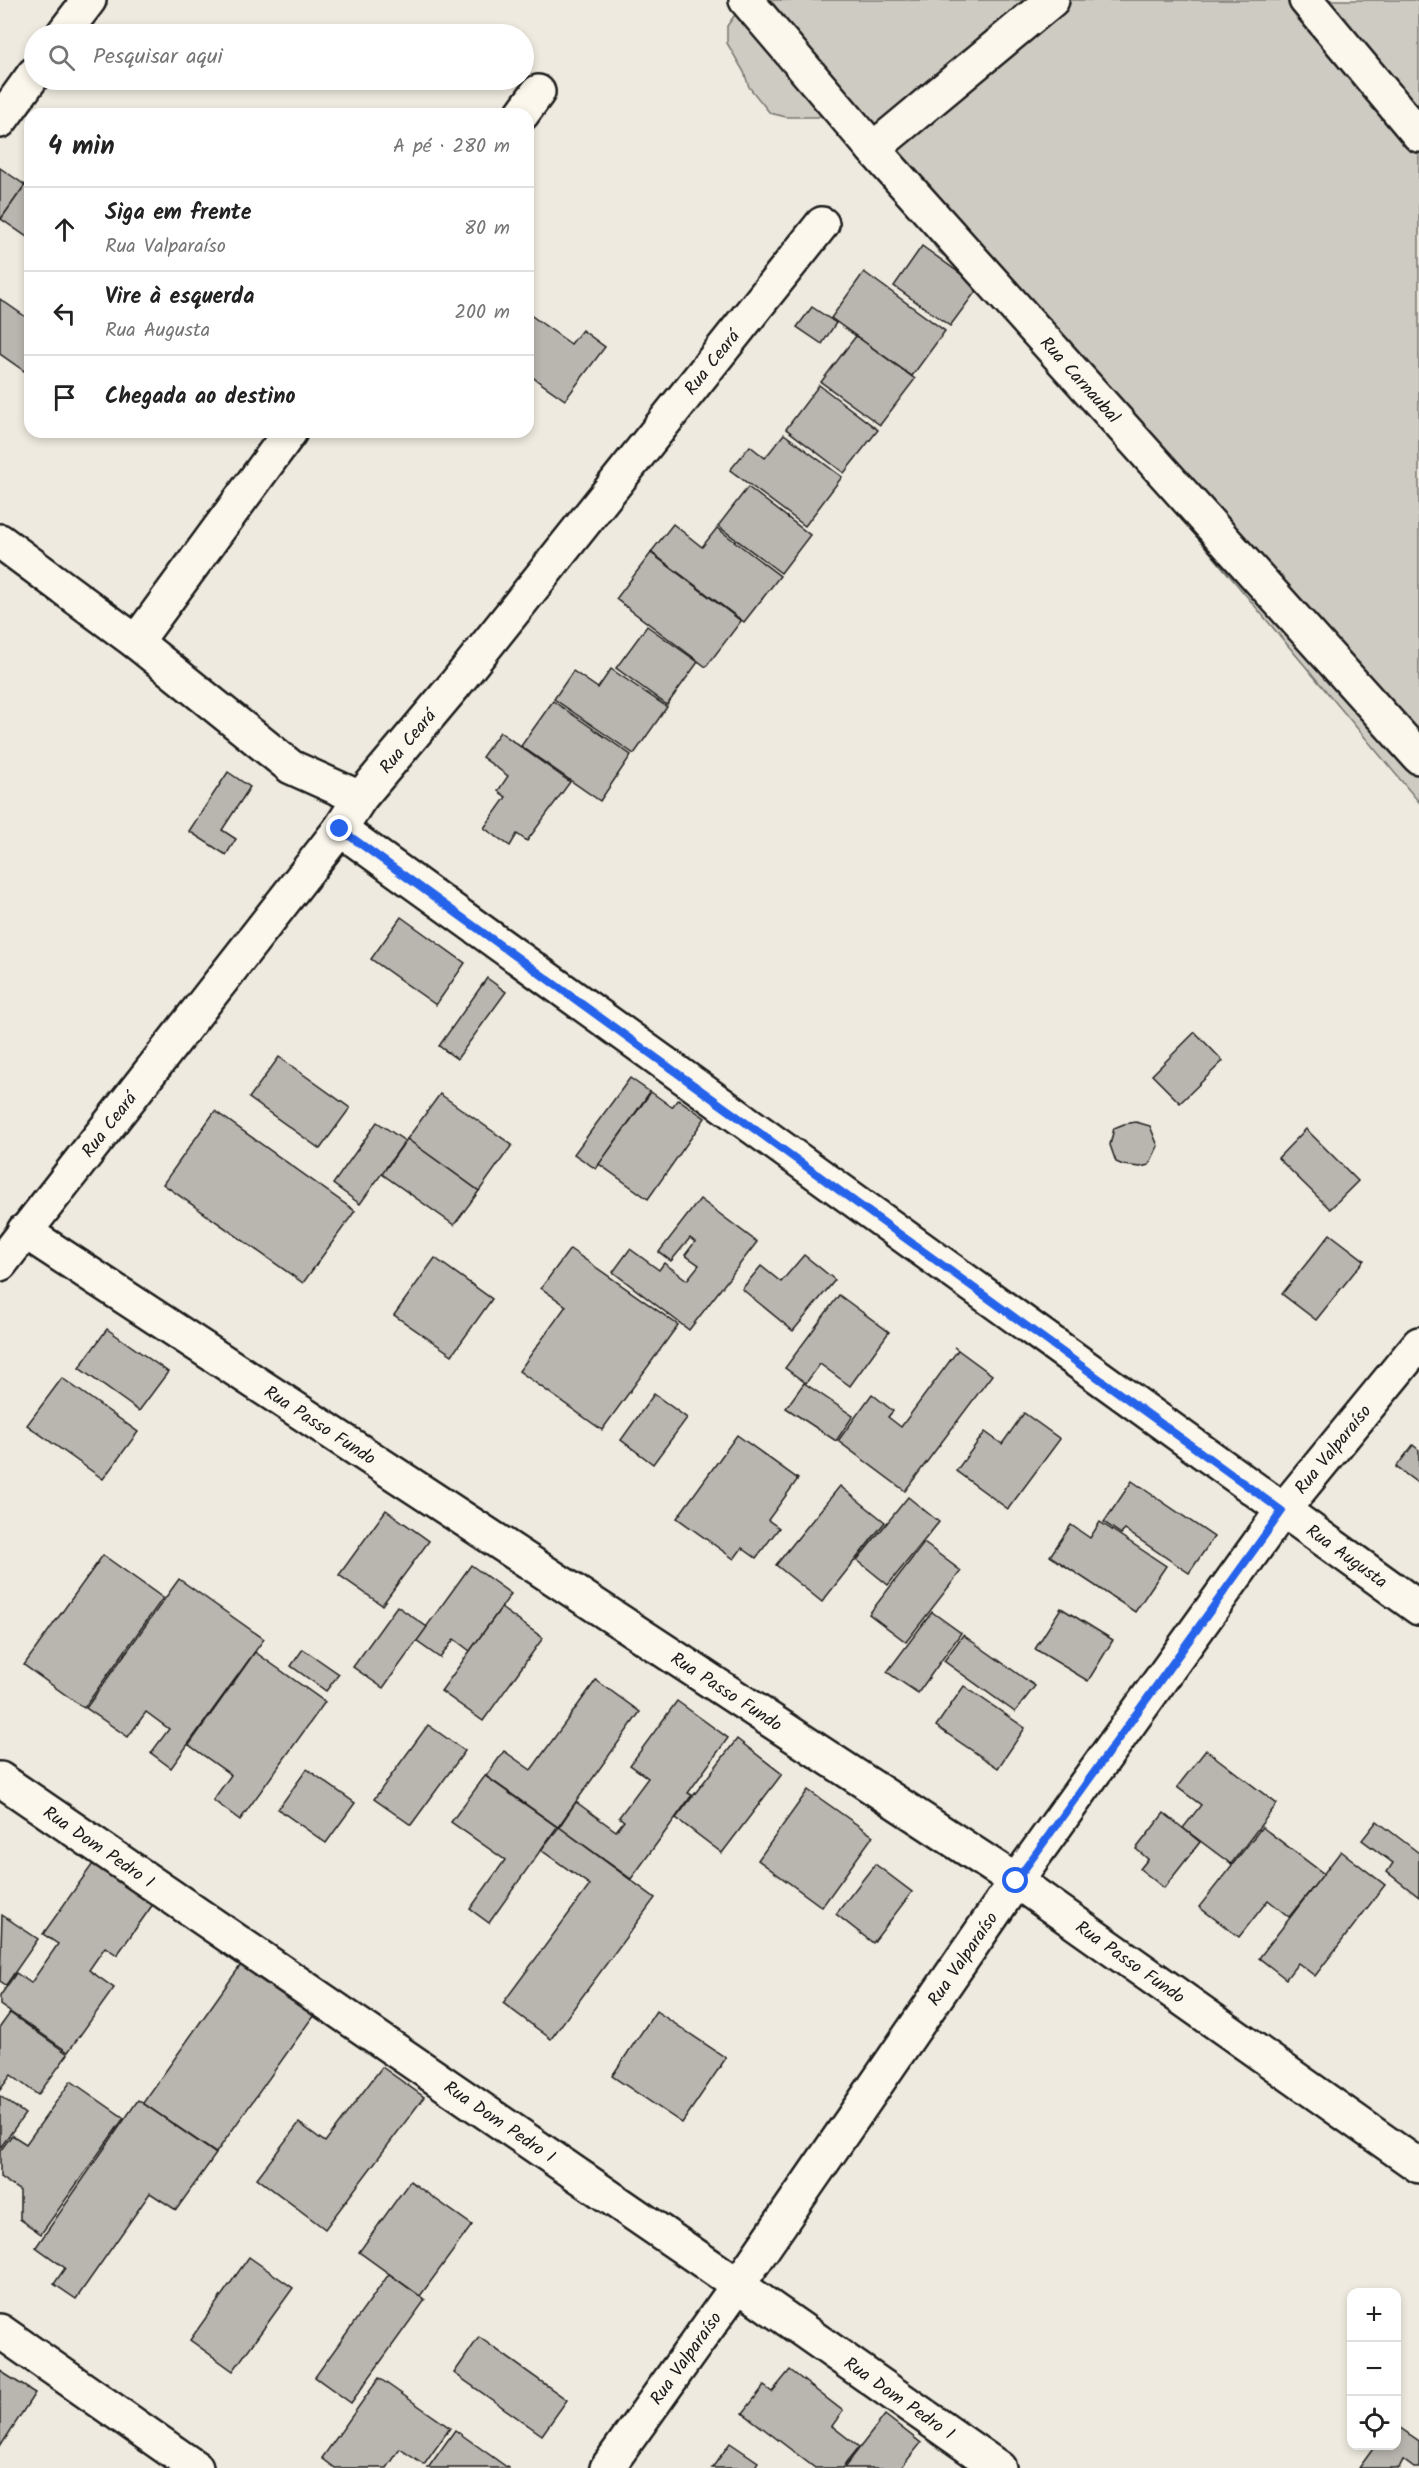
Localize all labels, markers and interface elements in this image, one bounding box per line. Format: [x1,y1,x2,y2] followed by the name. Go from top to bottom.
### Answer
[24,24,534,90] search box
[93,40,223,75] text: Pesquisar aqui
[45,41,78,74] icon: search
[48,126,115,168] text: 4 min
[393,131,510,163] text: A pé · 280 m
[105,196,251,231] text: Siga em frente
[48,213,81,246] icon: ahead
[464,213,510,245] text: 80 m
[105,231,226,263] text: Rua Valparaíso
[105,280,254,315] text: Vire à esquerda
[48,297,81,330] icon: left
[454,297,510,329] text: 200 m
[105,315,210,347] text: Rua Augusta
[678,323,749,402] street label: Rua Ceará
[1032,331,1127,432] street label: Rua Carnaubal
[105,380,296,415] text: Chegada ao destino
[48,381,81,414] icon: arrive
[373,702,445,781] street label: Rua Ceará
[326,815,352,841] route end
[75,1085,146,1165] street label: Rua Ceará
[258,1379,381,1474] street label: Rua Passo Fundo
[1288,1399,1380,1502] street label: Rua Valparaíso
[1299,1518,1393,1597] street label: Rua Augusta
[664,1645,788,1740] street label: Rua Passo Fundo
[36,1799,160,1897] street label: Rua Dom Pedro I
[1002,1867,1028,1893] route start
[921,1907,1007,2013] street label: Rua Valparaíso
[1069,1914,1190,2012] street label: Rua Passo Fundo
[437,2074,561,2172] street label: Rua Dom Pedro I
[1347,2288,1401,2450] map controls
[1347,2288,1401,2342] button: +
[643,2306,730,2412] street label: Rua Valparaíso
[1347,2342,1401,2396] button: −
[837,2350,960,2449] street label: Rua Dom Pedro I
[1347,2396,1401,2450] button: locate

